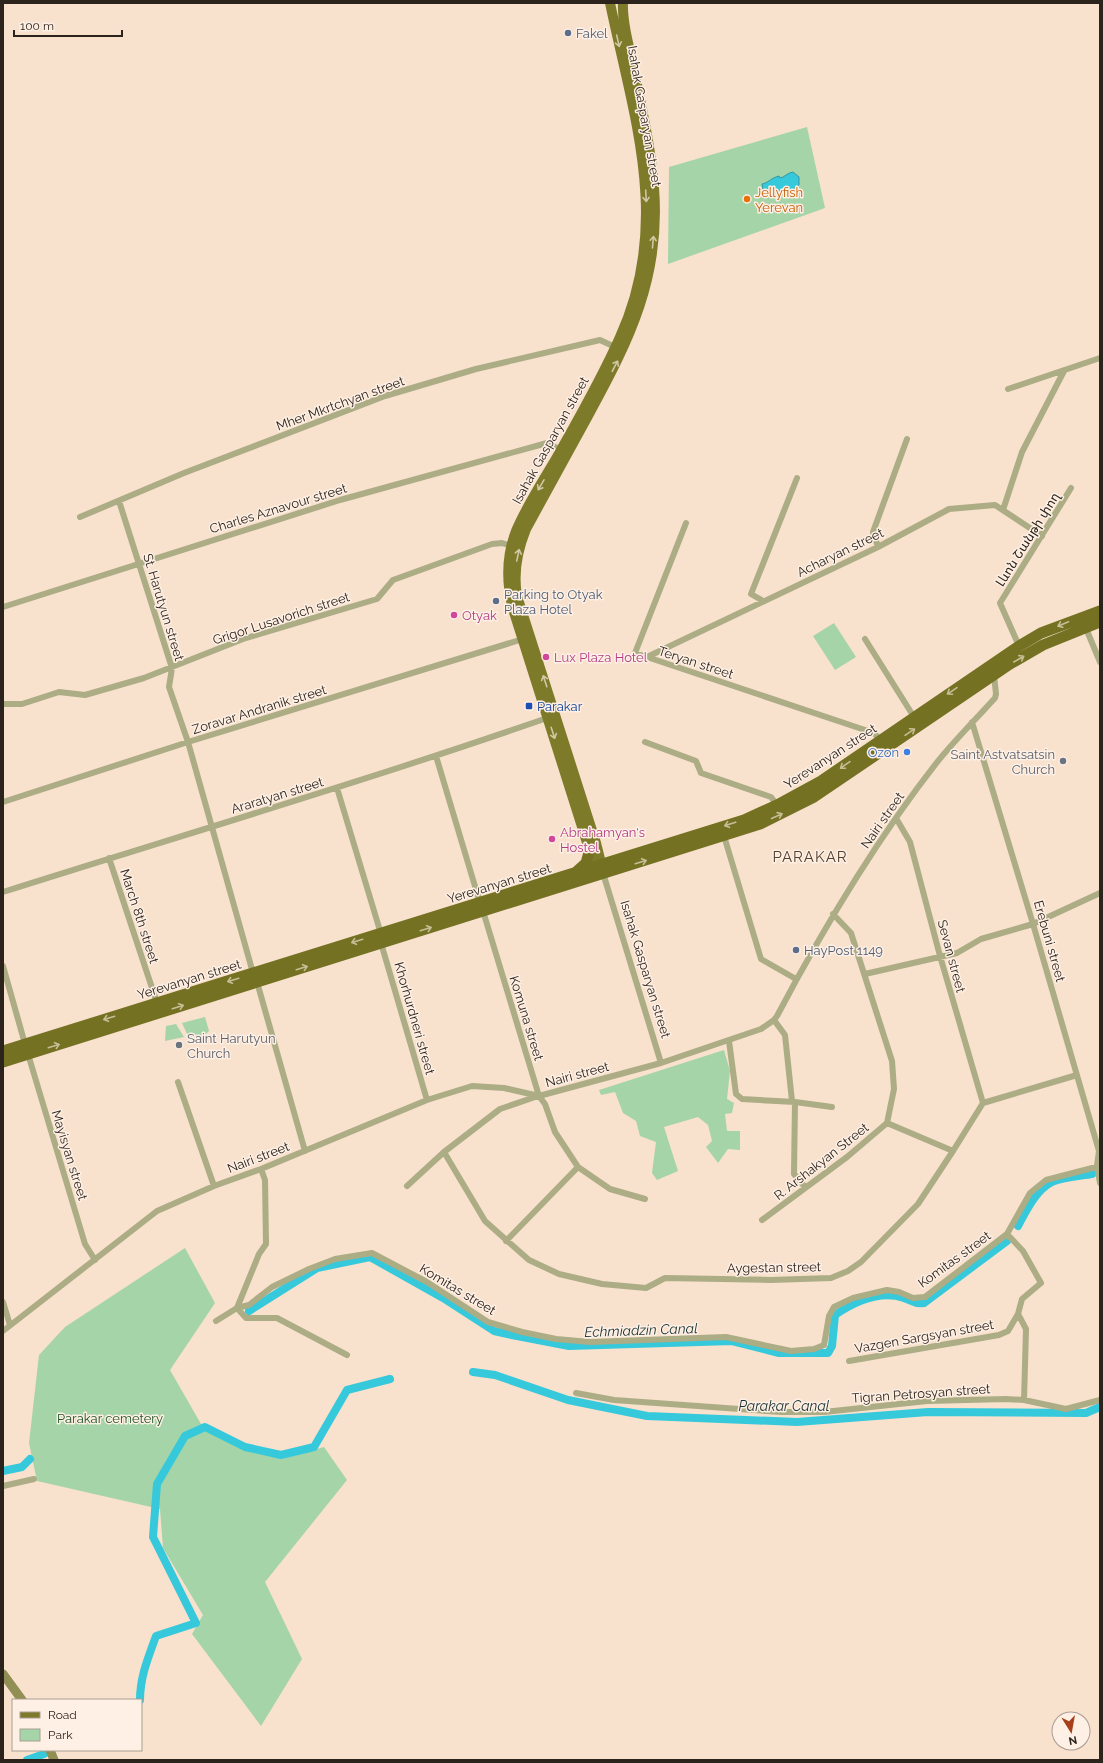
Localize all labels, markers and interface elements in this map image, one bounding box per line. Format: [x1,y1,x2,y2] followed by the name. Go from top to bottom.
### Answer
[14,12,122,38] scale bar
[20,19,54,33] text: 100 m
[576,26,608,41] place label: Fakel
[563,28,573,38] marker: Fakel
[615,34,623,47] one-way arrow
[625,44,664,188] street label: Isahak Gasparyan street
[755,185,803,215] place label: Jellyfish Yerevan
[643,189,650,202] one-way arrow
[742,194,752,204] marker: Jellyfish Yerevan
[650,236,657,249] one-way arrow
[612,360,620,372] one-way arrow
[274,373,407,434] street label: Mher Mkrtchyan street
[509,373,592,506] street label: Isahak Gasparyan street
[536,479,544,491] one-way arrow
[208,480,349,536] street label: Charles Aznavour street
[992,488,1063,589] street label: Լևոն Շանթի փող
[795,525,886,580] street label: Acharyan street
[514,549,522,562] one-way arrow
[140,552,187,663] street label: St. Harutyun street
[504,587,603,617] place label: Parking to Otyak Plaza Hotel
[211,589,352,648] street label: Grigor Lusavorich street
[491,596,501,606] marker: Parking to Otyak Plaza Hotel
[462,608,497,623] place label: Otyak
[449,610,459,620] marker: Otyak
[1058,621,1070,629] one-way arrow
[656,643,736,682] street label: Teryan street
[554,650,648,665] place label: Lux Plaza Hotel
[541,652,551,662] marker: Lux Plaza Hotel
[1012,655,1024,663] one-way arrow
[540,675,548,687] one-way arrow
[190,682,329,737] street label: Zoravar Andranik street
[947,687,958,695] one-way arrow
[537,699,583,714] place label: Parakar
[524,701,534,711] marker: Parakar
[781,721,880,792] street label: Yerevanyan street
[549,726,557,738] one-way arrow
[905,727,916,736] one-way arrow
[868,745,899,760] place label: Ozon
[902,747,912,757] marker: Ozon
[951,747,1055,777] place label: Saint Astvatsatsin Church
[1058,756,1068,766] marker: Saint Astvatsatsin Church
[840,761,851,769] one-way arrow
[229,774,326,817] street label: Araratyan street
[858,789,908,851] street label: Nairi street
[771,812,783,819] one-way arrow
[724,821,737,828] one-way arrow
[560,825,645,855] place label: Abrahamyan's Hostel
[547,834,557,844] marker: Abrahamyan's Hostel
[772,848,848,866] district label: PARAKAR
[634,858,647,865] one-way arrow
[446,860,553,906] street label: Yerevanyan street
[117,867,162,966] street label: March 8th street
[617,899,674,1040] street label: Isahak Gasparyan street
[1031,899,1068,984] street label: Erebuni street
[935,918,969,995] street label: Sevan street
[419,925,432,932] one-way arrow
[351,938,364,945] one-way arrow
[804,943,883,958] place label: HayPost 1149
[791,945,801,955] marker: HayPost 1149
[136,956,243,1002] street label: Yerevanyan street
[391,960,438,1077] street label: Khorhurdneri street
[295,964,308,971] one-way arrow
[507,974,547,1063] street label: Komuna street
[227,977,240,984] one-way arrow
[171,1003,184,1010] one-way arrow
[103,1015,116,1022] one-way arrow
[187,1031,276,1061] place label: Saint Harutyun Church
[174,1040,184,1050] marker: Saint Harutyun Church
[47,1042,60,1049] one-way arrow
[544,1059,611,1090] street label: Nairi street
[49,1108,91,1203] street label: Mayisyan street
[771,1119,872,1203] street label: R. Arshakyan Street
[225,1139,292,1176] street label: Nairi street
[915,1228,994,1291] street label: Komitas street
[727,1259,822,1276] street label: Aygestan street
[417,1261,499,1318] street label: Komitas street
[853,1317,995,1356] street label: Vazgen Sargsyan street
[584,1320,698,1340] water label: Echmiadzin Canal
[851,1381,991,1406] street label: Tigran Petrosyan street
[739,1398,830,1414] water label: Parakar Canal
[57,1411,163,1426] park label: Parakar cemetery
[12,1699,142,1751] legend
[48,1708,77,1722] text: Road
[1051,1711,1091,1751] north arrow
[48,1728,73,1742] text: Park
[1067,1733,1078,1748] text: N

